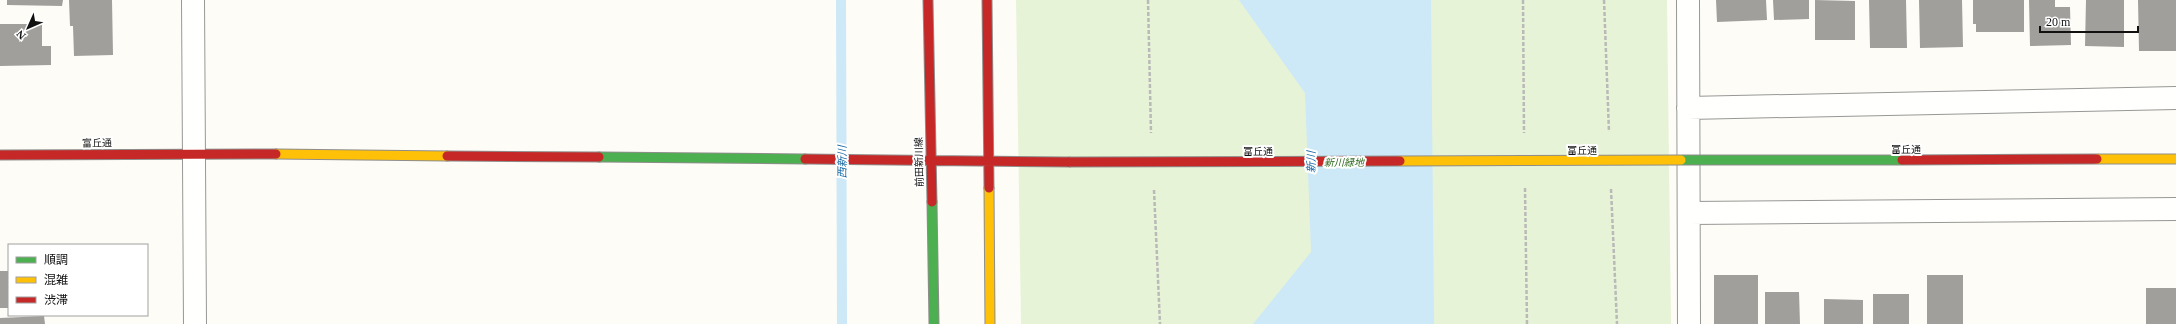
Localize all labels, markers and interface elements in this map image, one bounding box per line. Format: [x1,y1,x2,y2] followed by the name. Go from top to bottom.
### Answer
[8,8,48,48] north arrow
[2040,8,2138,34] scale bar
[2046,15,2071,29] text: 20 m
[14,28,28,42] text: N
[82,137,112,149] street label: 富丘通
[913,137,925,187] street label: 前田新川線
[1891,144,1921,155] street label: 富丘通
[836,145,848,179] water label: 西新川
[1567,145,1597,156] street label: 富丘通
[1243,146,1273,157] street label: 富丘通
[1305,150,1317,173] water label: 新川
[1324,157,1365,168] park label: 新川緑地
[8,244,148,316] legend
[44,253,68,267] text: 順調
[44,273,68,287] text: 混雑
[44,293,68,307] text: 渋滞

